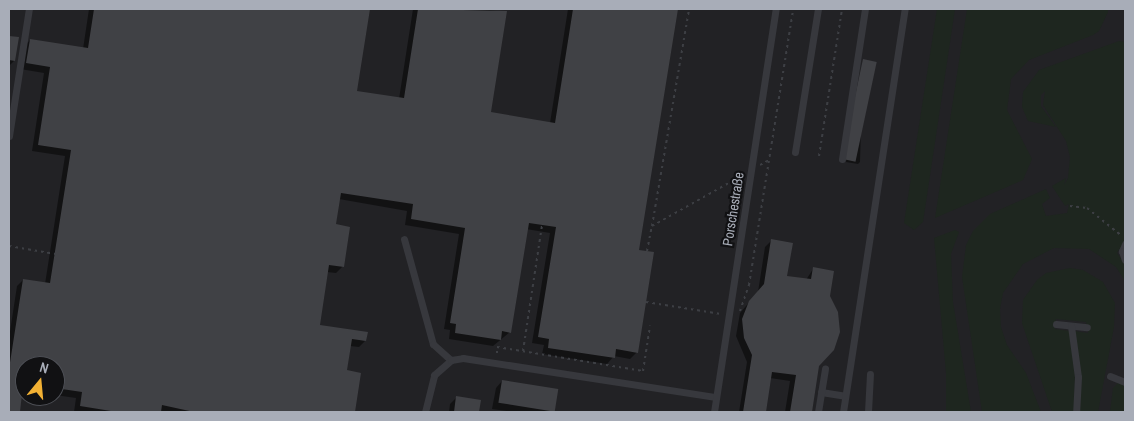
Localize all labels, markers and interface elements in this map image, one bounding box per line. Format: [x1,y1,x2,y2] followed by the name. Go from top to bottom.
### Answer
[719,171,747,247] street label: Porschestraße
[15,356,65,406] north arrow
[37,358,51,377] text: N

